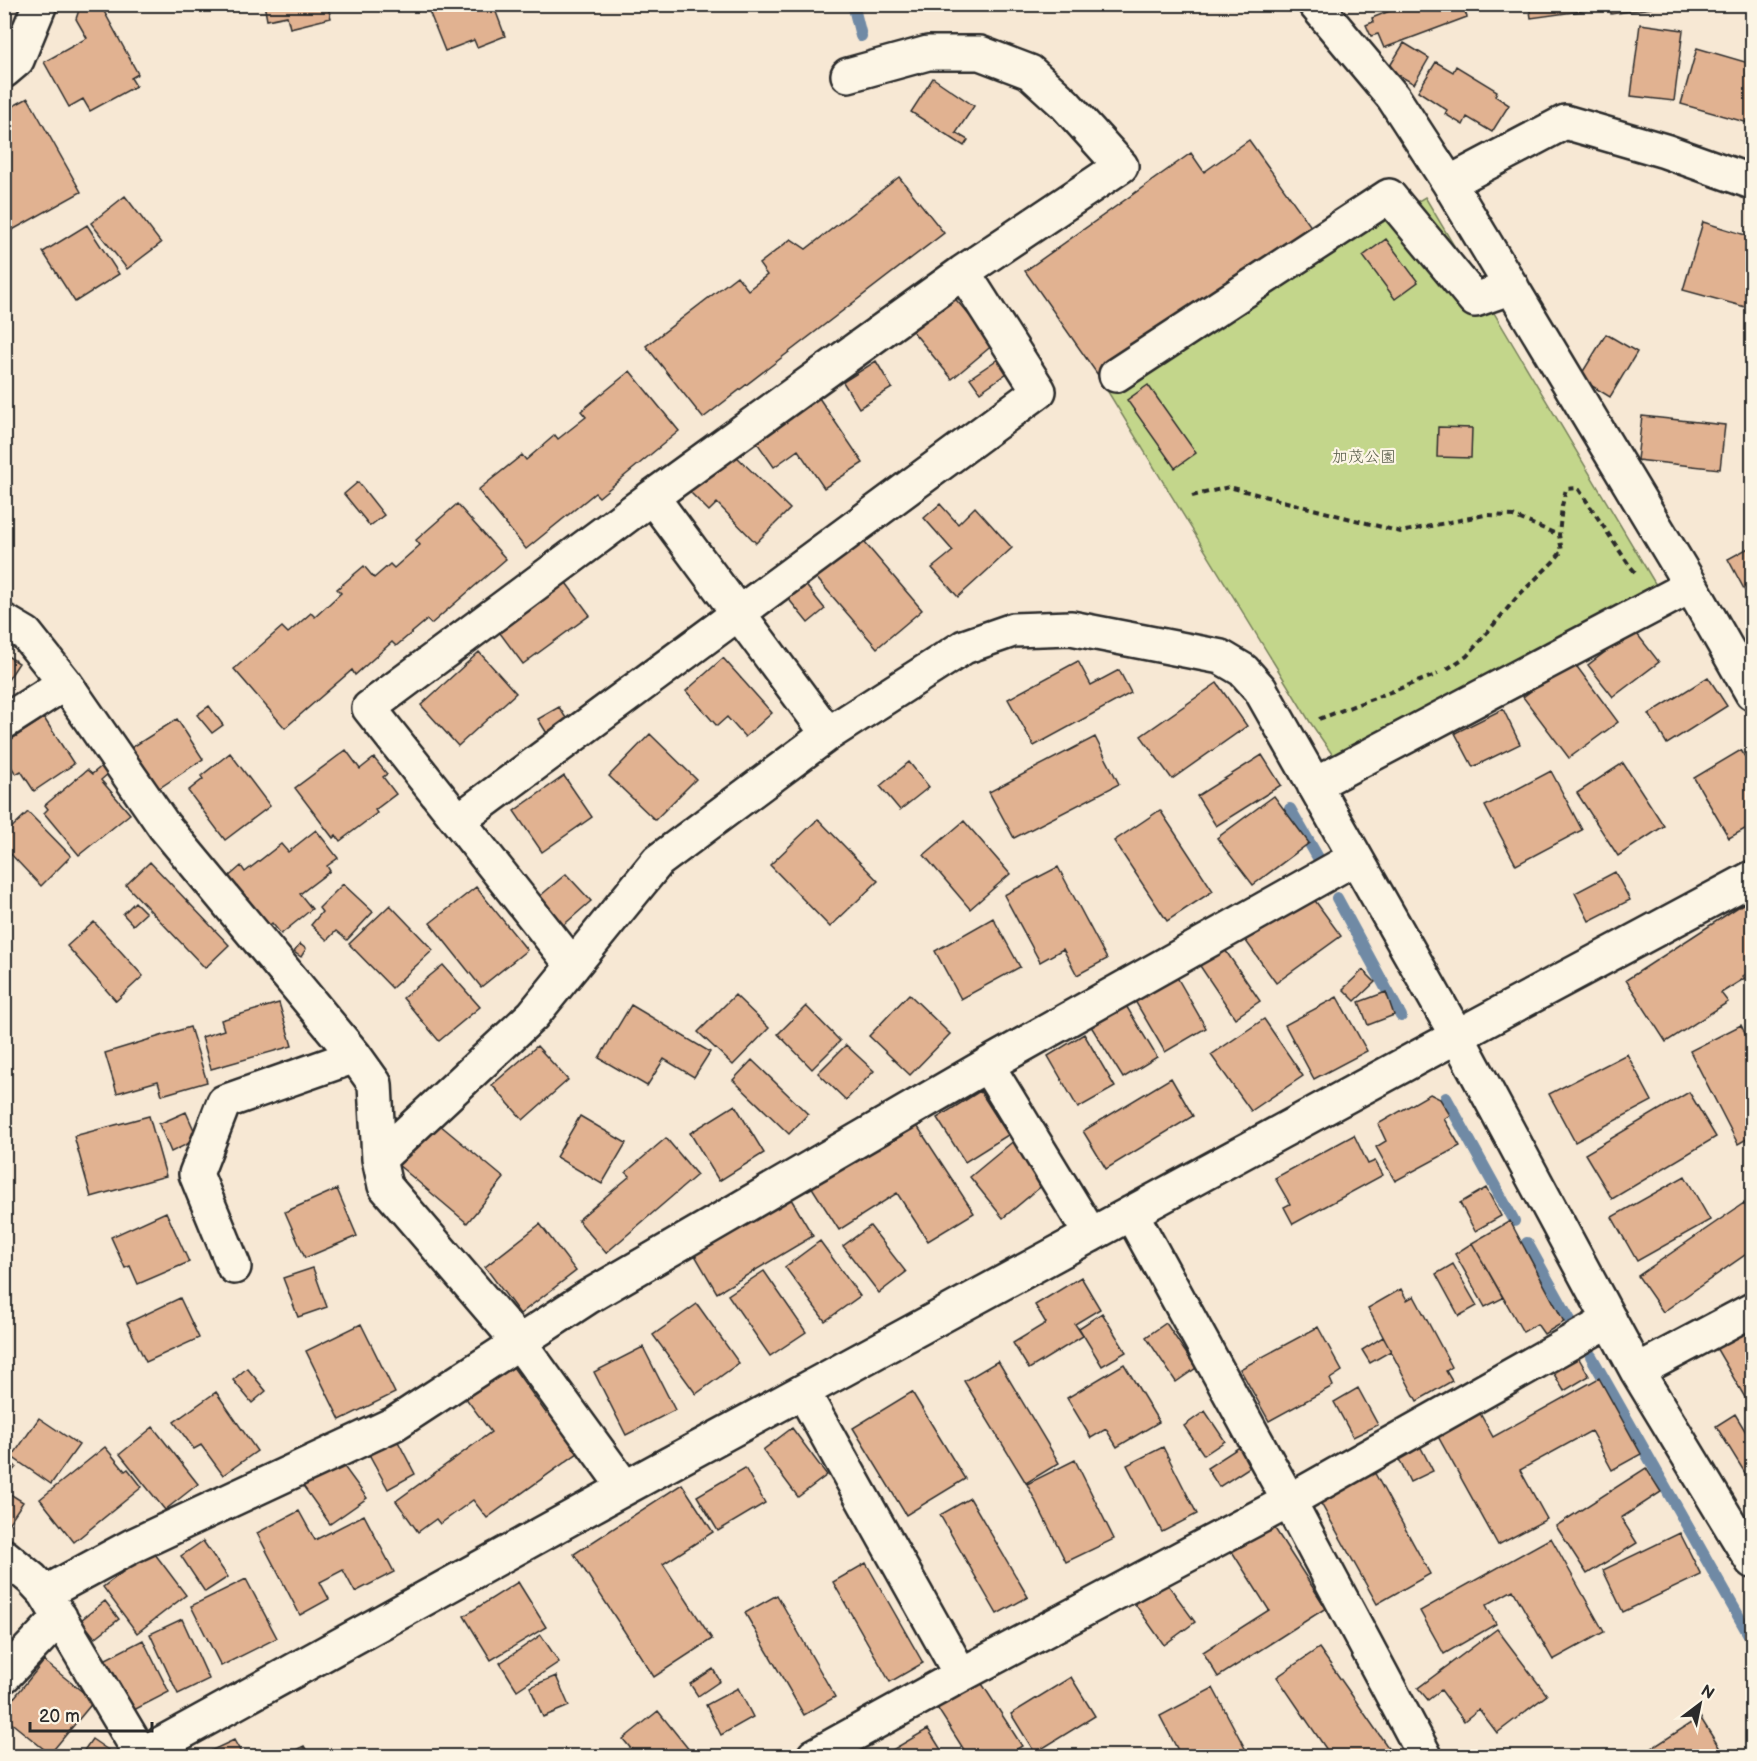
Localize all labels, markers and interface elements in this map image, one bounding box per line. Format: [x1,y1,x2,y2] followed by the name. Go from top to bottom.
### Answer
[1332,448,1396,467] park label: 加茂公園
[1670,1674,1730,1734] north arrow
[1697,1681,1717,1704] text: N
[30,1695,152,1733] scale bar
[39,1706,80,1727] text: 20 m

